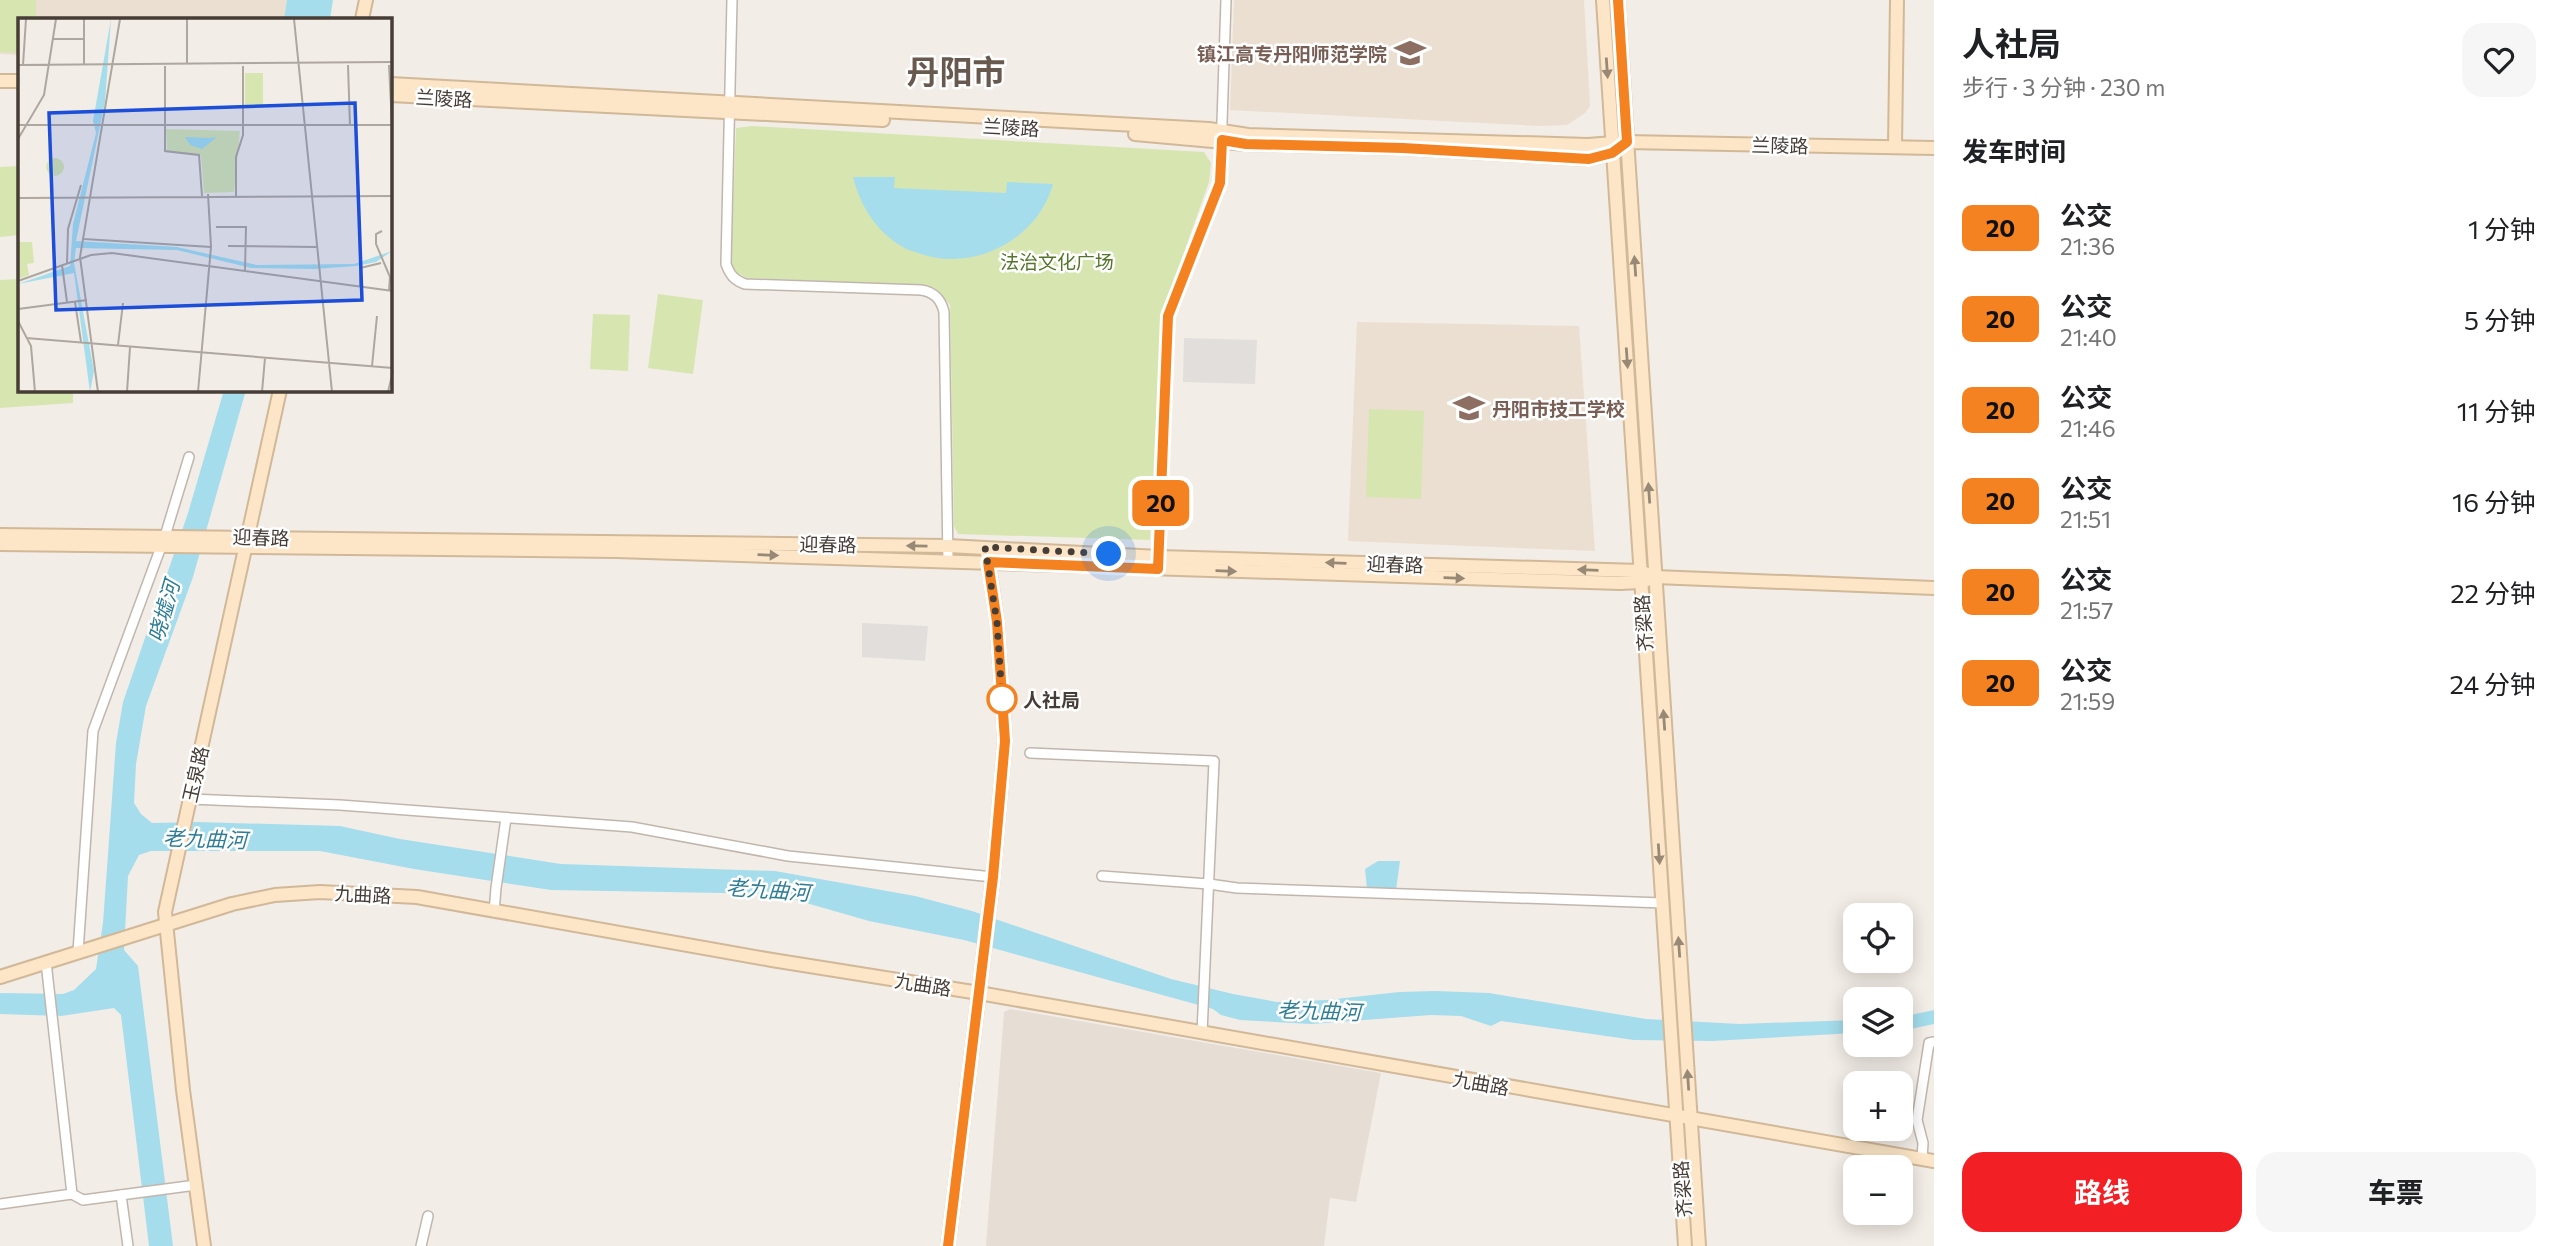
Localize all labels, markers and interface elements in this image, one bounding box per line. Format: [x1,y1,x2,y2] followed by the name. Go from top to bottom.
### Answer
[18,18,392,392] inset map
[1962,22,2061,63] text: 人社局
[2462,23,2536,97] button: heart
[1393,36,1427,70] school or university icon: 镇江高专丹阳师范学院
[1197,42,1387,65] place label: 镇江高专丹阳师范学院
[907,50,1006,91] district label: 丹阳市
[1602,57,1613,79] one-way arrow
[1962,73,2165,101] text: 步行 · 3 分钟 · 230 m
[415,85,473,111] street label: 兰陵路
[982,114,1040,140] street label: 兰陵路
[1751,133,1809,157] street label: 兰陵路
[1962,135,2066,166] text: 发车时间
[2060,199,2112,230] text: 公交
[1986,213,2015,242] text: 20
[2468,213,2536,244] text: 1 分钟
[2060,232,2115,260] text: 21:36
[1000,250,1114,273] park label: 法治文化广场
[1629,255,1640,277] one-way arrow
[2060,290,2112,321] text: 公交
[1986,304,2015,333] text: 20
[2464,304,2536,335] text: 5 分钟
[2060,323,2117,351] text: 21:40
[1622,347,1633,369] one-way arrow
[2060,381,2112,412] text: 公交
[1452,391,1486,425] school or university icon: 丹阳市技工学校
[1986,395,2015,424] text: 20
[2457,395,2536,426] text: 11 分钟
[1492,397,1625,420] place label: 丹阳市技工学校
[2060,414,2116,442] text: 21:46
[2060,472,2112,503] text: 公交
[1130,480,1192,526] line badge: 20
[1644,482,1655,504] one-way arrow
[1986,486,2015,515] text: 20
[2452,486,2536,517] text: 16 分钟
[1146,488,1176,517] text: 20
[2060,505,2111,533] text: 21:51
[232,525,290,549] street label: 迎春路
[799,532,857,556] street label: 迎春路
[1091,536,1126,571] your location
[906,540,928,551] one-way arrow
[758,550,780,561] one-way arrow
[1366,552,1424,576] street label: 迎春路
[1325,557,1347,568] one-way arrow
[2060,563,2112,594] text: 公交
[1577,564,1599,576] one-way arrow
[1216,565,1238,577] one-way arrow
[1443,572,1465,583] one-way arrow
[142,573,185,645] water label: 哓墟河
[1986,577,2015,606] text: 20
[2450,577,2536,608] text: 22 分钟
[1630,594,1656,652] street label: 齐梁路
[2060,596,2113,624] text: 21:57
[2060,654,2112,685] text: 公交
[1986,668,2015,697] text: 20
[2449,668,2536,699] text: 24 分钟
[987,684,1017,714] marker: 人社局
[2060,687,2115,715] text: 21:59
[1023,688,1080,711] place label: 人社局
[1658,709,1669,731] one-way arrow
[177,744,213,804] street label: 玉泉路
[163,824,251,852] water label: 老九曲河
[1654,843,1665,865] one-way arrow
[725,874,815,905] water label: 老九曲河
[334,881,392,907] street label: 九曲路
[1843,903,1913,1225] map controls
[1843,903,1913,973] button: locate
[1673,936,1684,958] one-way arrow
[893,968,953,1000] street label: 九曲路
[1843,987,1913,1057] button: layers
[1277,996,1365,1024] water label: 老九曲河
[1451,1067,1511,1099] street label: 九曲路
[1682,1069,1693,1091] one-way arrow
[1843,1071,1913,1141] button: +
[1962,1152,2242,1232] button: 路线
[2256,1152,2536,1232] button: 车票
[1843,1155,1913,1225] button: −
[1669,1160,1695,1218] street label: 齐梁路

